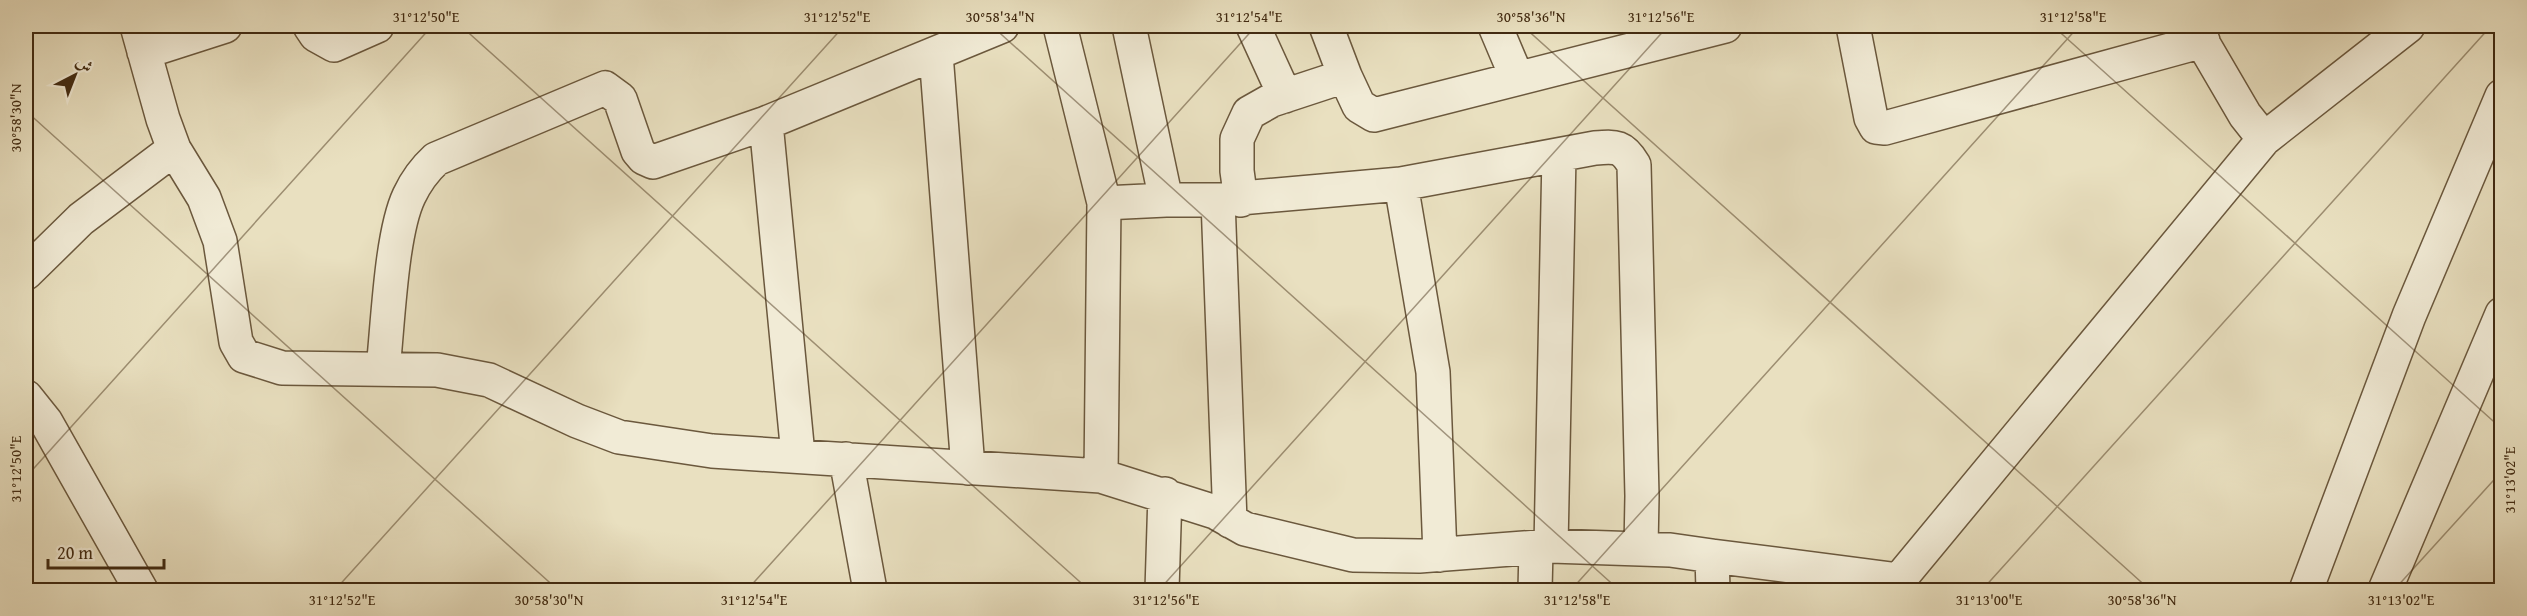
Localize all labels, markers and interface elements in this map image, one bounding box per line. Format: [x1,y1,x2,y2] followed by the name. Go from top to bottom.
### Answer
[393,6,460,27] text: 31°12'50"E
[804,6,871,27] text: 31°12'52"E
[966,6,1035,27] text: 30°58'34"N
[1216,6,1283,27] text: 31°12'54"E
[1497,6,1566,27] text: 30°58'36"N
[1628,6,1695,27] text: 31°12'56"E
[2040,6,2107,27] text: 31°12'58"E
[45,45,105,105] north arrow
[71,50,99,78] text: ش
[5,83,26,152] text: 30°58'30"N
[5,435,26,502] text: 31°12'50"E
[2499,446,2520,513] text: 31°13'02"E
[48,532,164,570] scale bar
[57,539,93,566] text: 20 m
[309,589,376,610] text: 31°12'52"E
[515,589,584,610] text: 30°58'30"N
[721,589,788,610] text: 31°12'54"E
[1133,589,1200,610] text: 31°12'56"E
[1544,589,1611,610] text: 31°12'58"E
[1956,589,2023,610] text: 31°13'00"E
[2108,589,2177,610] text: 30°58'36"N
[2368,589,2435,610] text: 31°13'02"E

